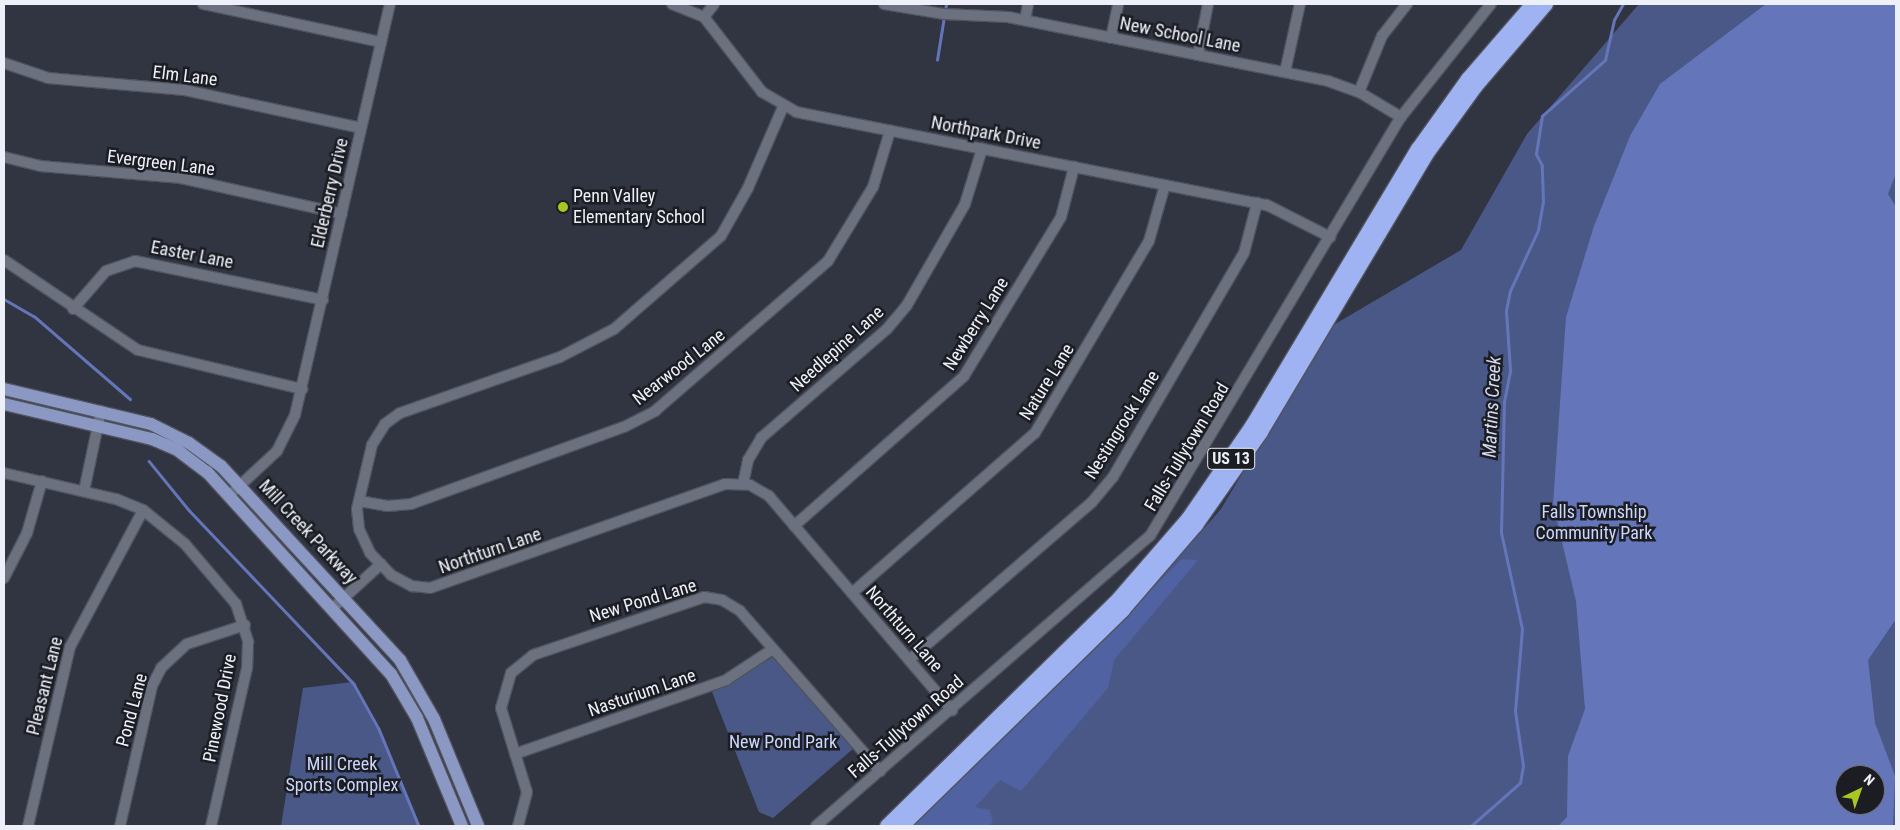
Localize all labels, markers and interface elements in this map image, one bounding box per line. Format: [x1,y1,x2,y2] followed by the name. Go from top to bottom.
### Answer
[1118,13,1242,57] street label: New School Lane
[151,61,219,91] street label: Elm Lane
[929,112,1043,154] street label: Northpark Drive
[307,136,353,250] street label: Elderberry Drive
[106,146,216,180] street label: Evergreen Lane
[573,186,705,228] place label: Penn Valley Elementary School
[557,201,569,213] marker: Penn Valley Elementary School
[149,236,235,274] street label: Easter Lane
[939,273,1013,375] street label: Newberry Lane
[786,301,888,397] street label: Needlepine Lane
[629,324,729,410] street label: Nearwood Lane
[1015,340,1079,424] street label: Nature Lane
[1478,356,1506,458] water label: Martins Creek
[1080,367,1164,483] street label: Nestingrock Lane
[1140,379,1234,515] street label: Falls-Tullytown Road
[1206,446,1256,472] road number: US 13
[254,475,362,589] street label: Mill Creek Parkway
[1536,502,1652,544] park label: Falls Township Community Park
[436,523,544,579] street label: Northturn Lane
[587,575,699,627] street label: New Pond Lane
[861,582,947,676] street label: Northturn Lane
[22,635,68,737] street label: Pleasant Lane
[199,652,241,764] street label: Pinewood Drive
[585,664,699,722] street label: Nasturium Lane
[112,671,152,749] street label: Pond Lane
[844,671,968,783] street label: Falls-Tullytown Road
[729,731,837,753] park label: New Pond Park
[286,754,398,796] park label: Mill Creek Sports Complex
[1835,765,1885,815] north arrow
[1861,771,1878,788] text: N

